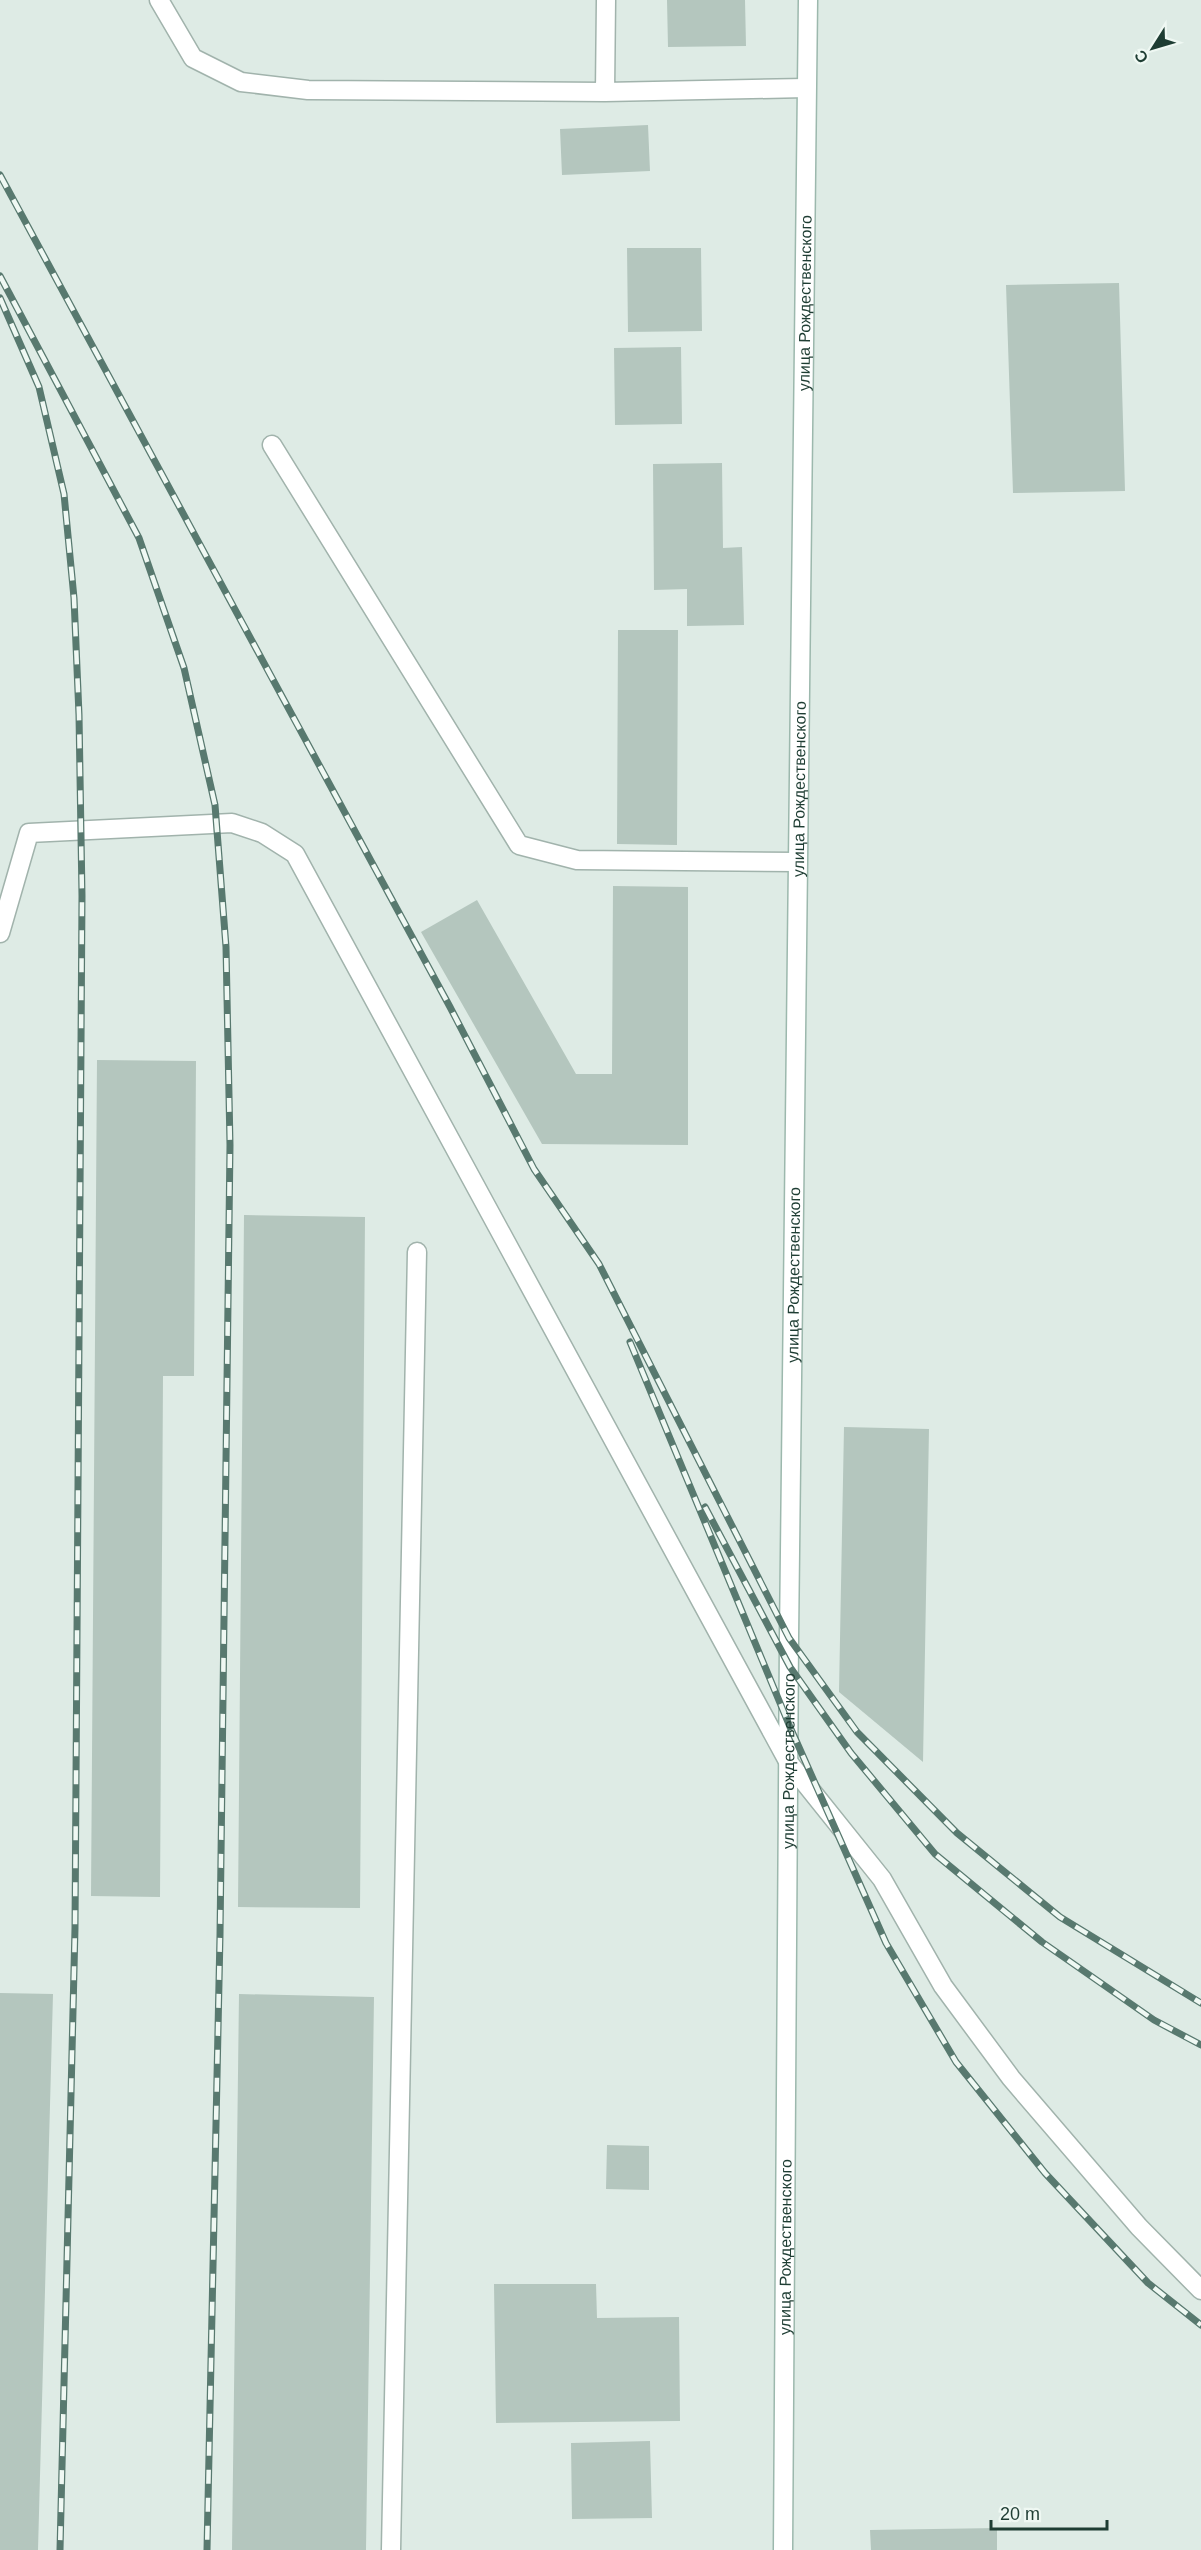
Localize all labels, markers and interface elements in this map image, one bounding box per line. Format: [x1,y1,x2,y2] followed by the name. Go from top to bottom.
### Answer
[1123,18,1183,78] north arrow
[1131,47,1152,66] text: С
[795,215,815,391] street label: улица Рождественского
[790,701,809,877] street label: улица Рождественского
[784,1187,803,1363] street label: улица Рождественского
[780,1673,798,1849] street label: улица Рождественского
[776,2159,795,2335] street label: улица Рождественского
[991,2493,1106,2531] scale bar
[1000,2504,1040,2524] text: 20 m

